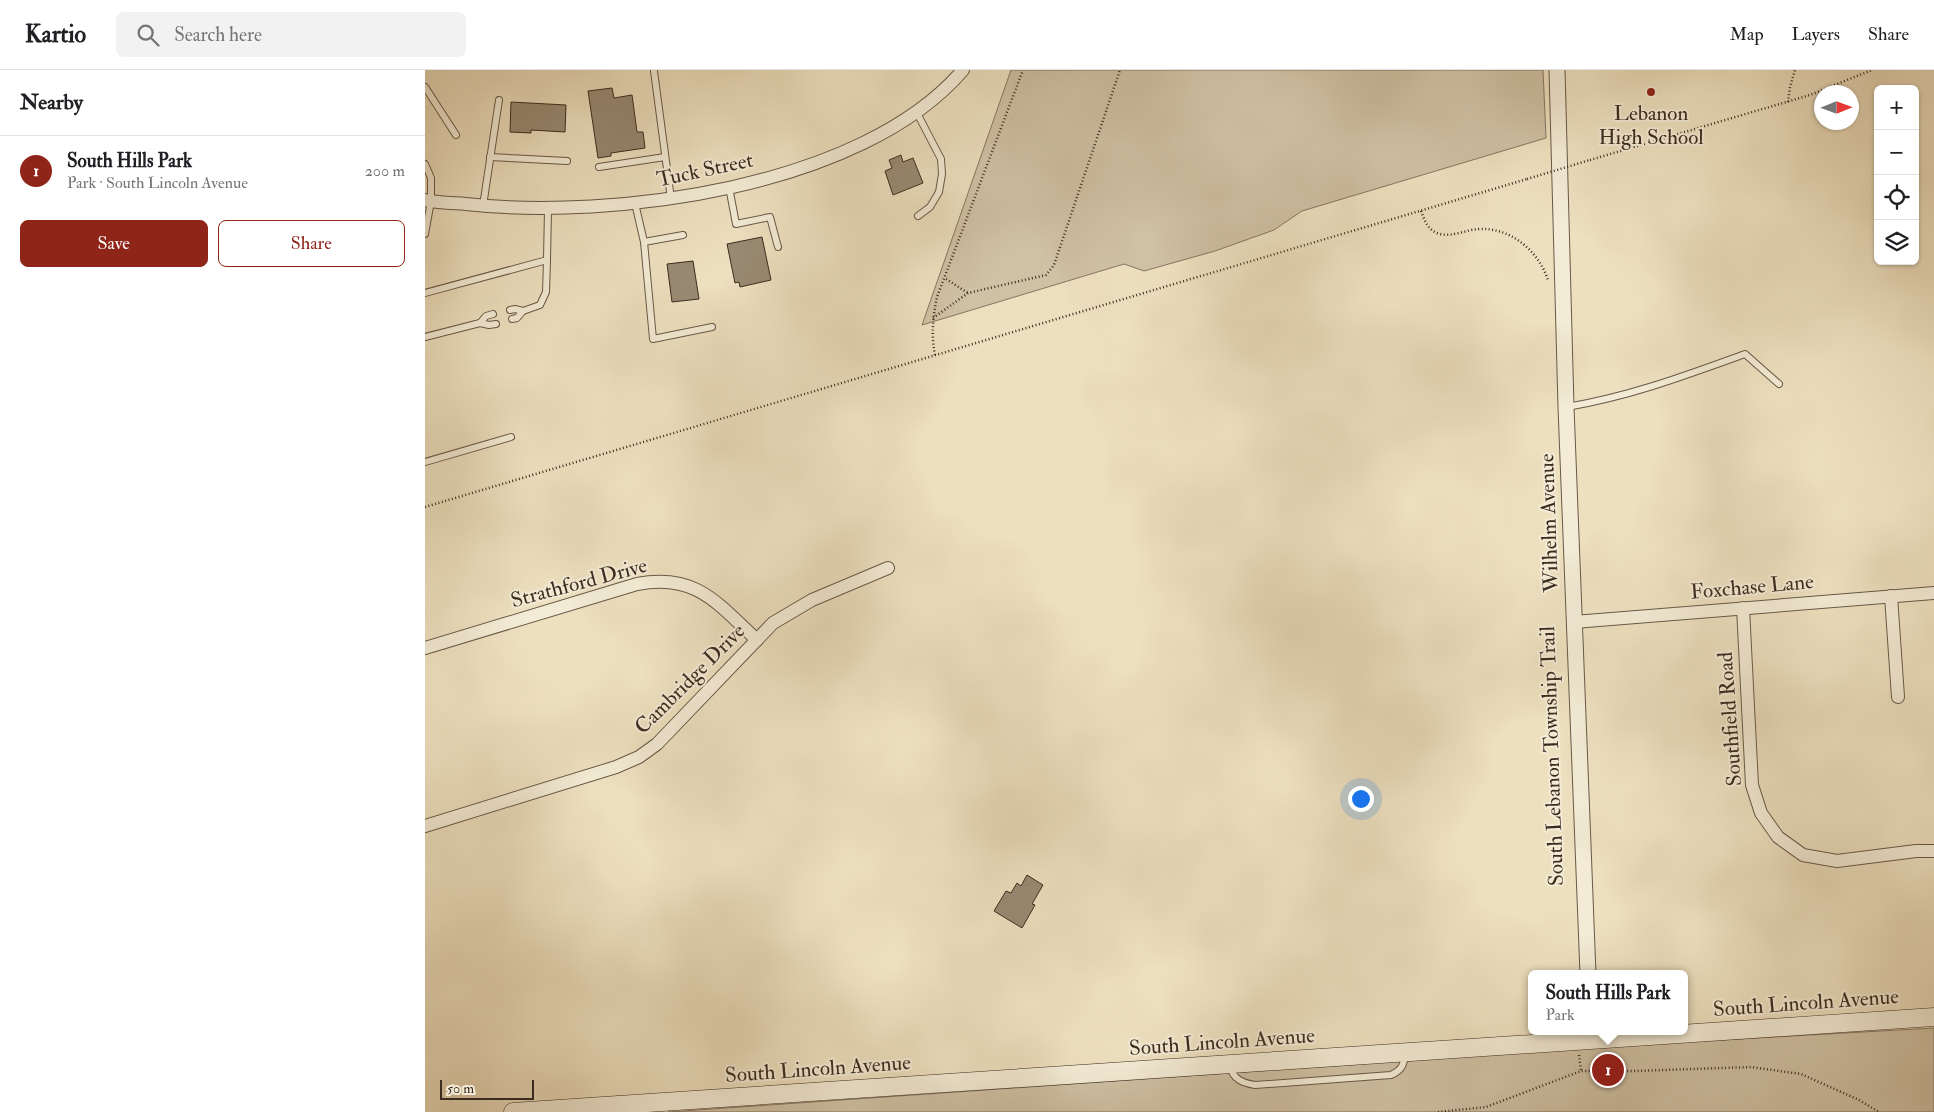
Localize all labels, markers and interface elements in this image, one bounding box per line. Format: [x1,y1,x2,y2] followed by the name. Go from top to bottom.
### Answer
[116,12,466,57] search box
[25,19,86,50] text: Kartio
[134,21,162,49] icon: search
[174,23,262,47] text: Search here
[1730,23,1764,46] text: Map
[1792,23,1840,46] text: Layers
[1868,23,1909,46] text: Share
[1814,85,1859,130] north arrow
[1874,85,1919,265] map controls
[1874,85,1919,130] button: +
[1645,86,1657,98] marker: Lebanon High School
[20,89,83,116] text: Nearby
[1598,100,1704,151] place label: Lebanon High School
[1874,130,1919,175] button: −
[654,147,756,193] street label: Tuck Street
[67,149,192,173] text: South Hills Park
[33,161,39,181] text: 1
[365,161,405,181] text: 200 m
[67,173,248,193] text: Park · South Lincoln Avenue
[1874,175,1919,220] button: locate
[20,220,208,267] button: Save
[218,220,405,267] button: Share
[1874,220,1919,265] button: layers
[1533,453,1565,594] street label: Wilhelm Avenue
[508,552,650,614] street label: Strathford Drive
[1689,568,1815,606] street label: Foxchase Lane
[629,618,751,740] street label: Cambridge Drive
[1534,625,1570,886] street label: South Lebanon Township Trail
[1712,650,1748,787] street label: Southfield Road
[1348,786,1374,812] your location
[1528,970,1688,1035] popup
[1545,981,1671,1005] text: South Hills Park
[1712,983,1900,1023] street label: South Lincoln Avenue
[1545,1005,1575,1025] text: Park
[1128,1022,1316,1062] street label: South Lincoln Avenue
[724,1049,912,1089] street label: South Lincoln Avenue
[1592,1051,1624,1089] pin: 1
[440,1077,534,1100] scale bar
[447,1080,474,1097] text: 50 m

